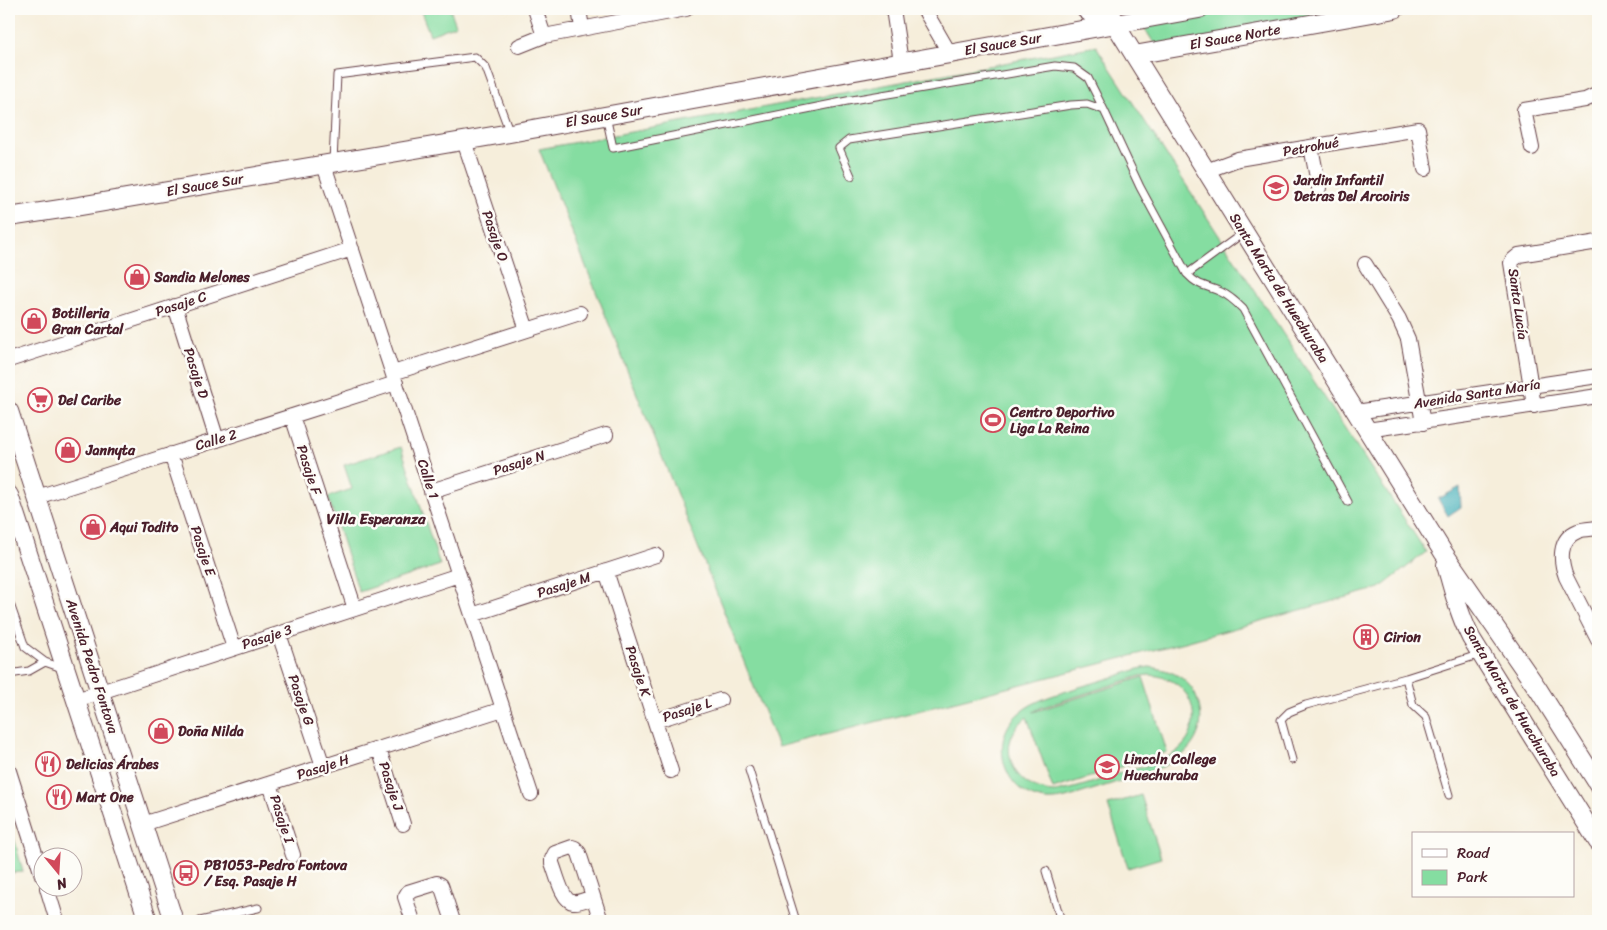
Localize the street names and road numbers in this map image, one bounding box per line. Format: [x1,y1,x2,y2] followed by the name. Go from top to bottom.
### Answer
[1187,17,1283,57] street label: El Sauce Norte
[962,25,1045,63] street label: El Sauce Sur
[563,97,646,135] street label: El Sauce Sur
[1281,130,1341,164] street label: Petrohué
[164,166,247,204] street label: El Sauce Sur
[475,207,515,265] street label: Pasaje O
[1222,208,1336,368] street label: Santa Marta de Huechuraba
[1501,267,1535,341] street label: Santa Lucía
[152,284,210,324] street label: Pasaje C
[176,344,216,402] street label: Pasaje D
[1411,372,1542,417] street label: Avenida Santa María
[192,422,240,458] street label: Calle 2
[289,442,329,500] street label: Pasaje F
[490,443,549,483] street label: Pasaje N
[410,456,446,502] street label: Calle 1
[183,523,223,581] street label: Pasaje E
[534,564,595,605] street label: Pasaje M
[58,594,126,738] street label: Avenida Pedro Fontova
[239,617,296,657] street label: Pasaje 3
[1457,620,1567,782] street label: Santa Marta de Huechuraba
[618,642,658,701] street label: Pasaje K
[281,671,321,729] street label: Pasaje G
[659,690,715,730] street label: Pasaje L
[294,747,353,787] street label: Pasaje H
[371,758,411,814] street label: Pasaje J
[262,792,302,848] street label: Pasaje I

